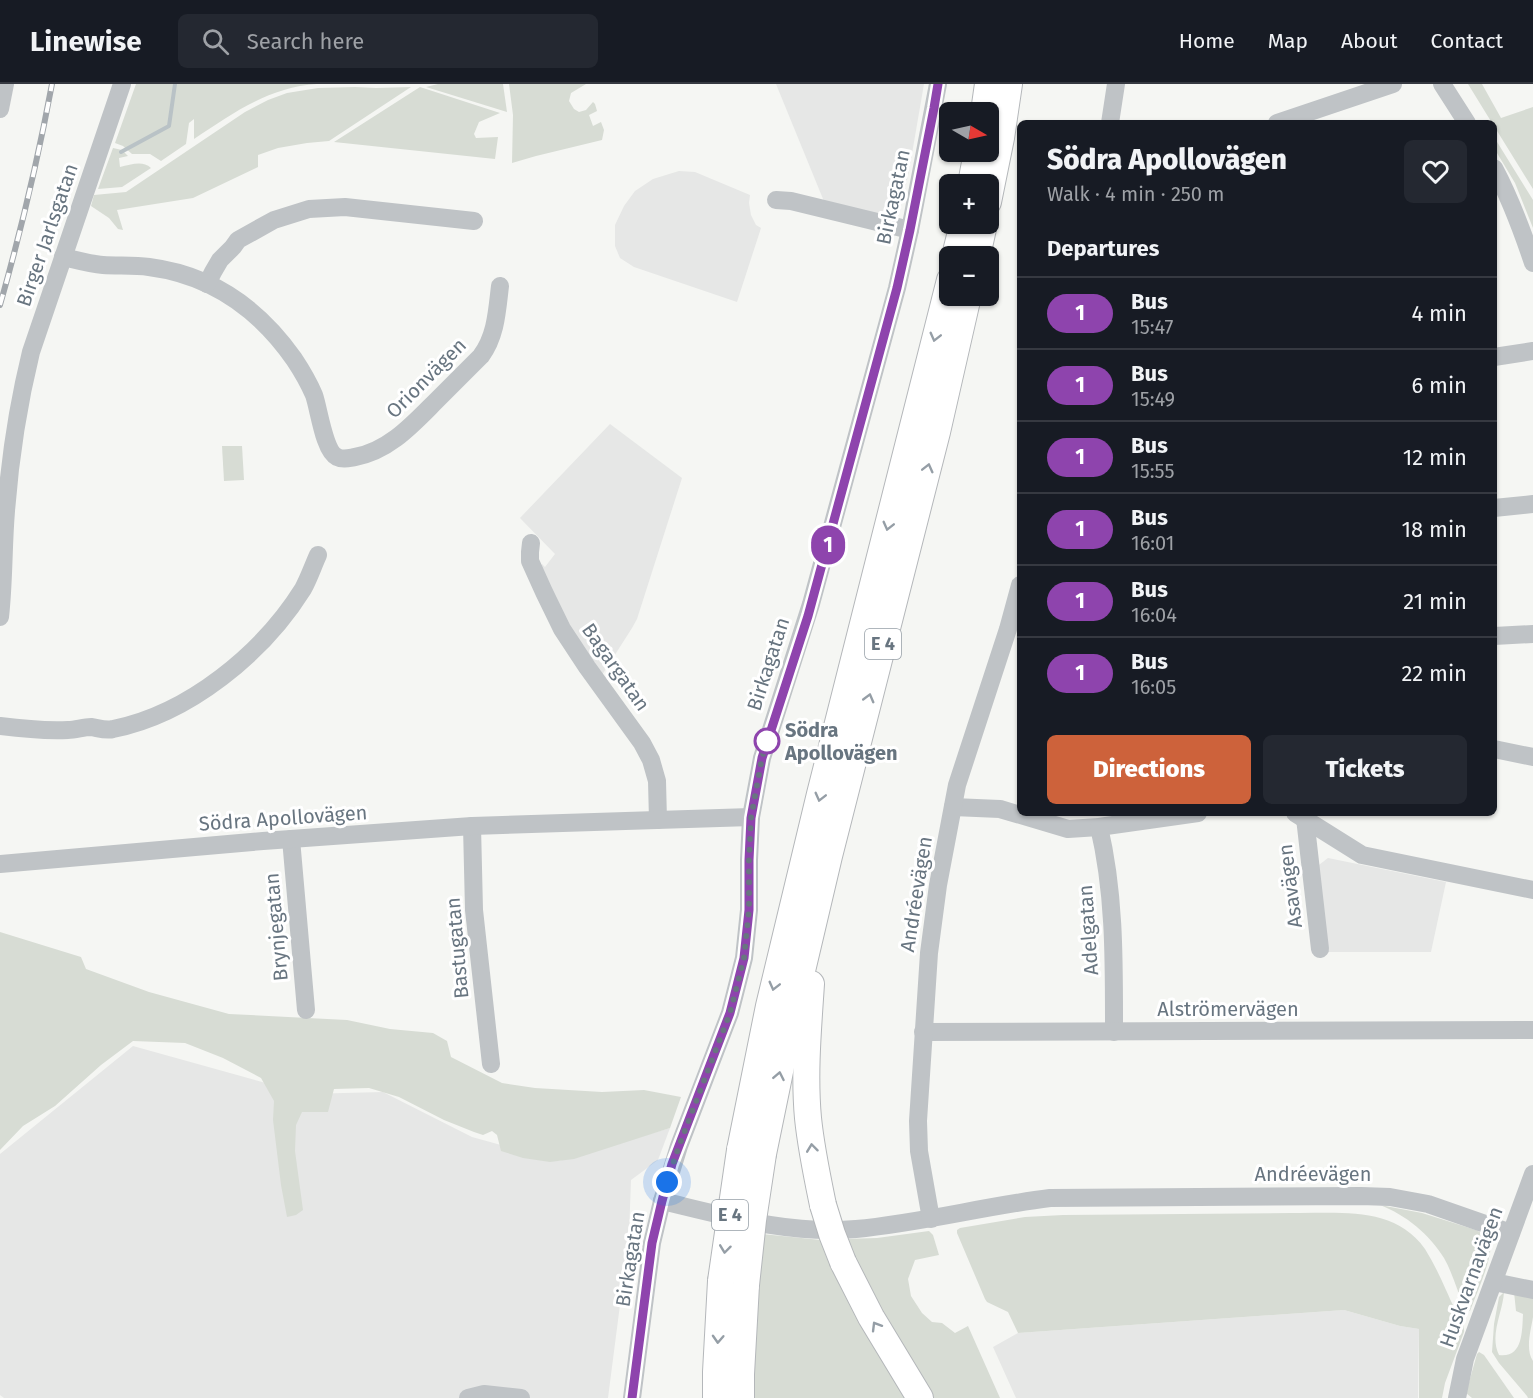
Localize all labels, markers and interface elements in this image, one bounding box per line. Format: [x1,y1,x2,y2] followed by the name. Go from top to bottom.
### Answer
[178,14,598,68] search box
[30,25,142,58] text: Linewise
[199,25,232,58] icon: search
[247,28,364,55] text: Search here
[1179,28,1235,54] text: Home
[1268,28,1308,54] text: Map
[1341,28,1398,54] text: About
[1431,28,1503,54] text: Contact
[939,102,999,162] north arrow
[939,102,999,306] map controls
[1404,140,1467,203] button: heart
[1047,143,1287,176] text: Södra Apollovägen
[871,147,915,247] street label: Birkagatan
[11,160,83,310] street label: Birger Jarlsgatan
[939,174,999,234] button: +
[1047,182,1224,206] text: Walk · 4 min · 250 m
[1047,235,1159,262] text: Departures
[939,246,999,306] button: −
[1131,288,1168,315] text: Bus
[1075,300,1085,326] text: 1
[1412,300,1467,327] text: 4 min
[1131,315,1173,339] text: 15:47
[930,332,943,342] one-way arrow
[381,333,471,423] street label: Orionvägen
[1131,360,1168,387] text: Bus
[1075,372,1085,398] text: 1
[1411,372,1467,399] text: 6 min
[1131,387,1175,411] text: 15:49
[1131,432,1168,459] text: Bus
[1075,444,1085,470] text: 1
[1403,444,1467,471] text: 12 min
[1131,459,1175,483] text: 15:55
[921,464,933,474] one-way arrow
[1131,504,1168,531] text: Bus
[1075,516,1085,542] text: 1
[1402,516,1467,543] text: 18 min
[883,521,896,531] one-way arrow
[808,526,848,564] line badge: 1
[1131,531,1174,555] text: 16:01
[823,532,833,558] text: 1
[1131,576,1168,603] text: Bus
[1075,588,1085,614] text: 1
[1403,588,1467,615] text: 21 min
[1131,603,1177,627] text: 16:04
[742,614,794,714] street label: Birkagatan
[577,618,655,716] street label: Bagargatan
[865,629,901,659] road number: E 4
[1131,648,1168,675] text: Bus
[1075,660,1085,686] text: 1
[1401,660,1467,687] text: 22 min
[1131,675,1176,699] text: 16:05
[862,693,875,703] one-way arrow
[784,718,897,765] place label: Södra Apollovägen
[754,728,780,754] marker: Södra Apollovägen
[1047,735,1251,804] button: Directions
[1263,735,1467,804] button: Tickets
[814,791,827,801] one-way arrow
[198,800,368,836] street label: Södra Apollovägen
[895,834,937,954] street label: Andréevägen
[1273,843,1307,929] street label: Asavägen
[259,872,293,982] street label: Brynjegatan
[1073,884,1103,976] street label: Adelgatan
[441,896,473,1000] street label: Bastugatan
[768,981,781,991] one-way arrow
[1157,997,1299,1021] street label: Alströmervägen
[772,1071,785,1081] one-way arrow
[806,1143,819,1152] one-way arrow
[1255,1162,1371,1186] street label: Andréevägen
[652,1167,682,1197] your location
[712,1200,748,1230] road number: E 4
[1434,1203,1508,1351] street label: Huskvarnavägen
[611,1209,649,1309] street label: Birkagatan
[720,1244,732,1254] one-way arrow
[872,1322,884,1332] one-way arrow
[711,1335,724,1344] one-way arrow

